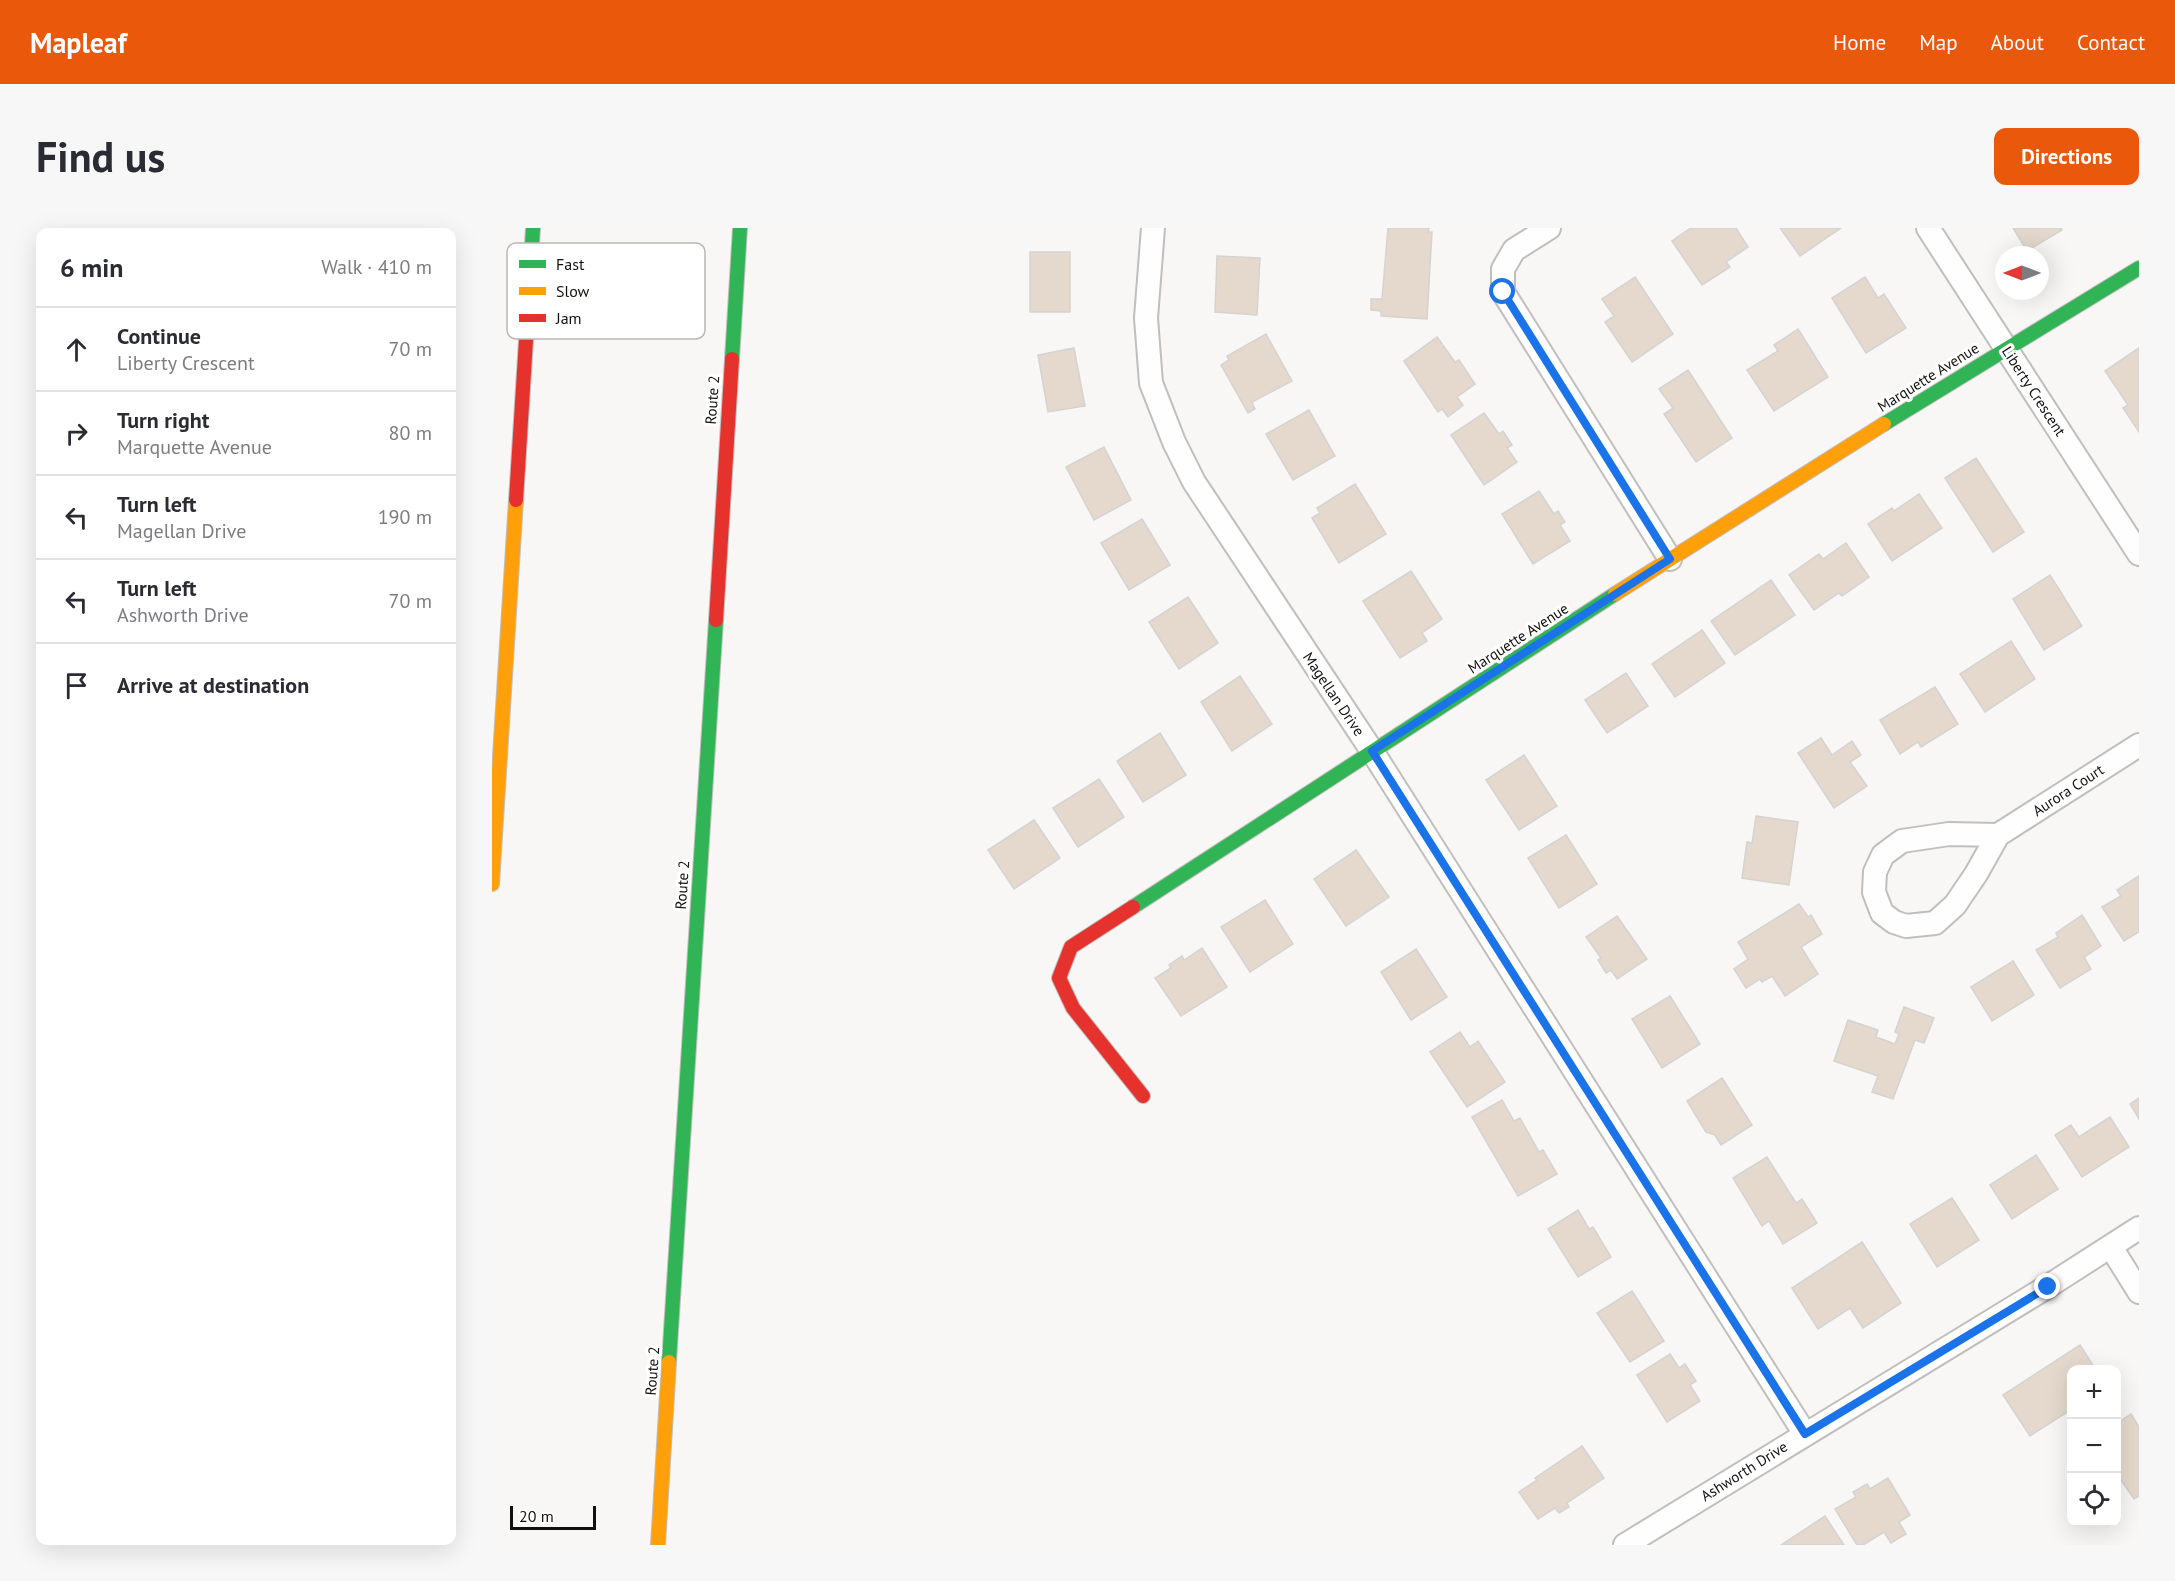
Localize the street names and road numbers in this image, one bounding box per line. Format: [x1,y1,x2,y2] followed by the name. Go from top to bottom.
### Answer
[1874,338,1982,416] street label: Marquette Avenue
[1998,343,2070,439] street label: Liberty Crescent
[701,375,723,425] street label: Route 2
[1464,598,1572,678] street label: Marquette Avenue
[1299,648,1369,740] street label: Magellan Drive
[2029,760,2107,820] street label: Aurora Court
[671,860,693,910] street label: Route 2
[641,1346,663,1396] street label: Route 2
[1697,1437,1791,1505] street label: Ashworth Drive

